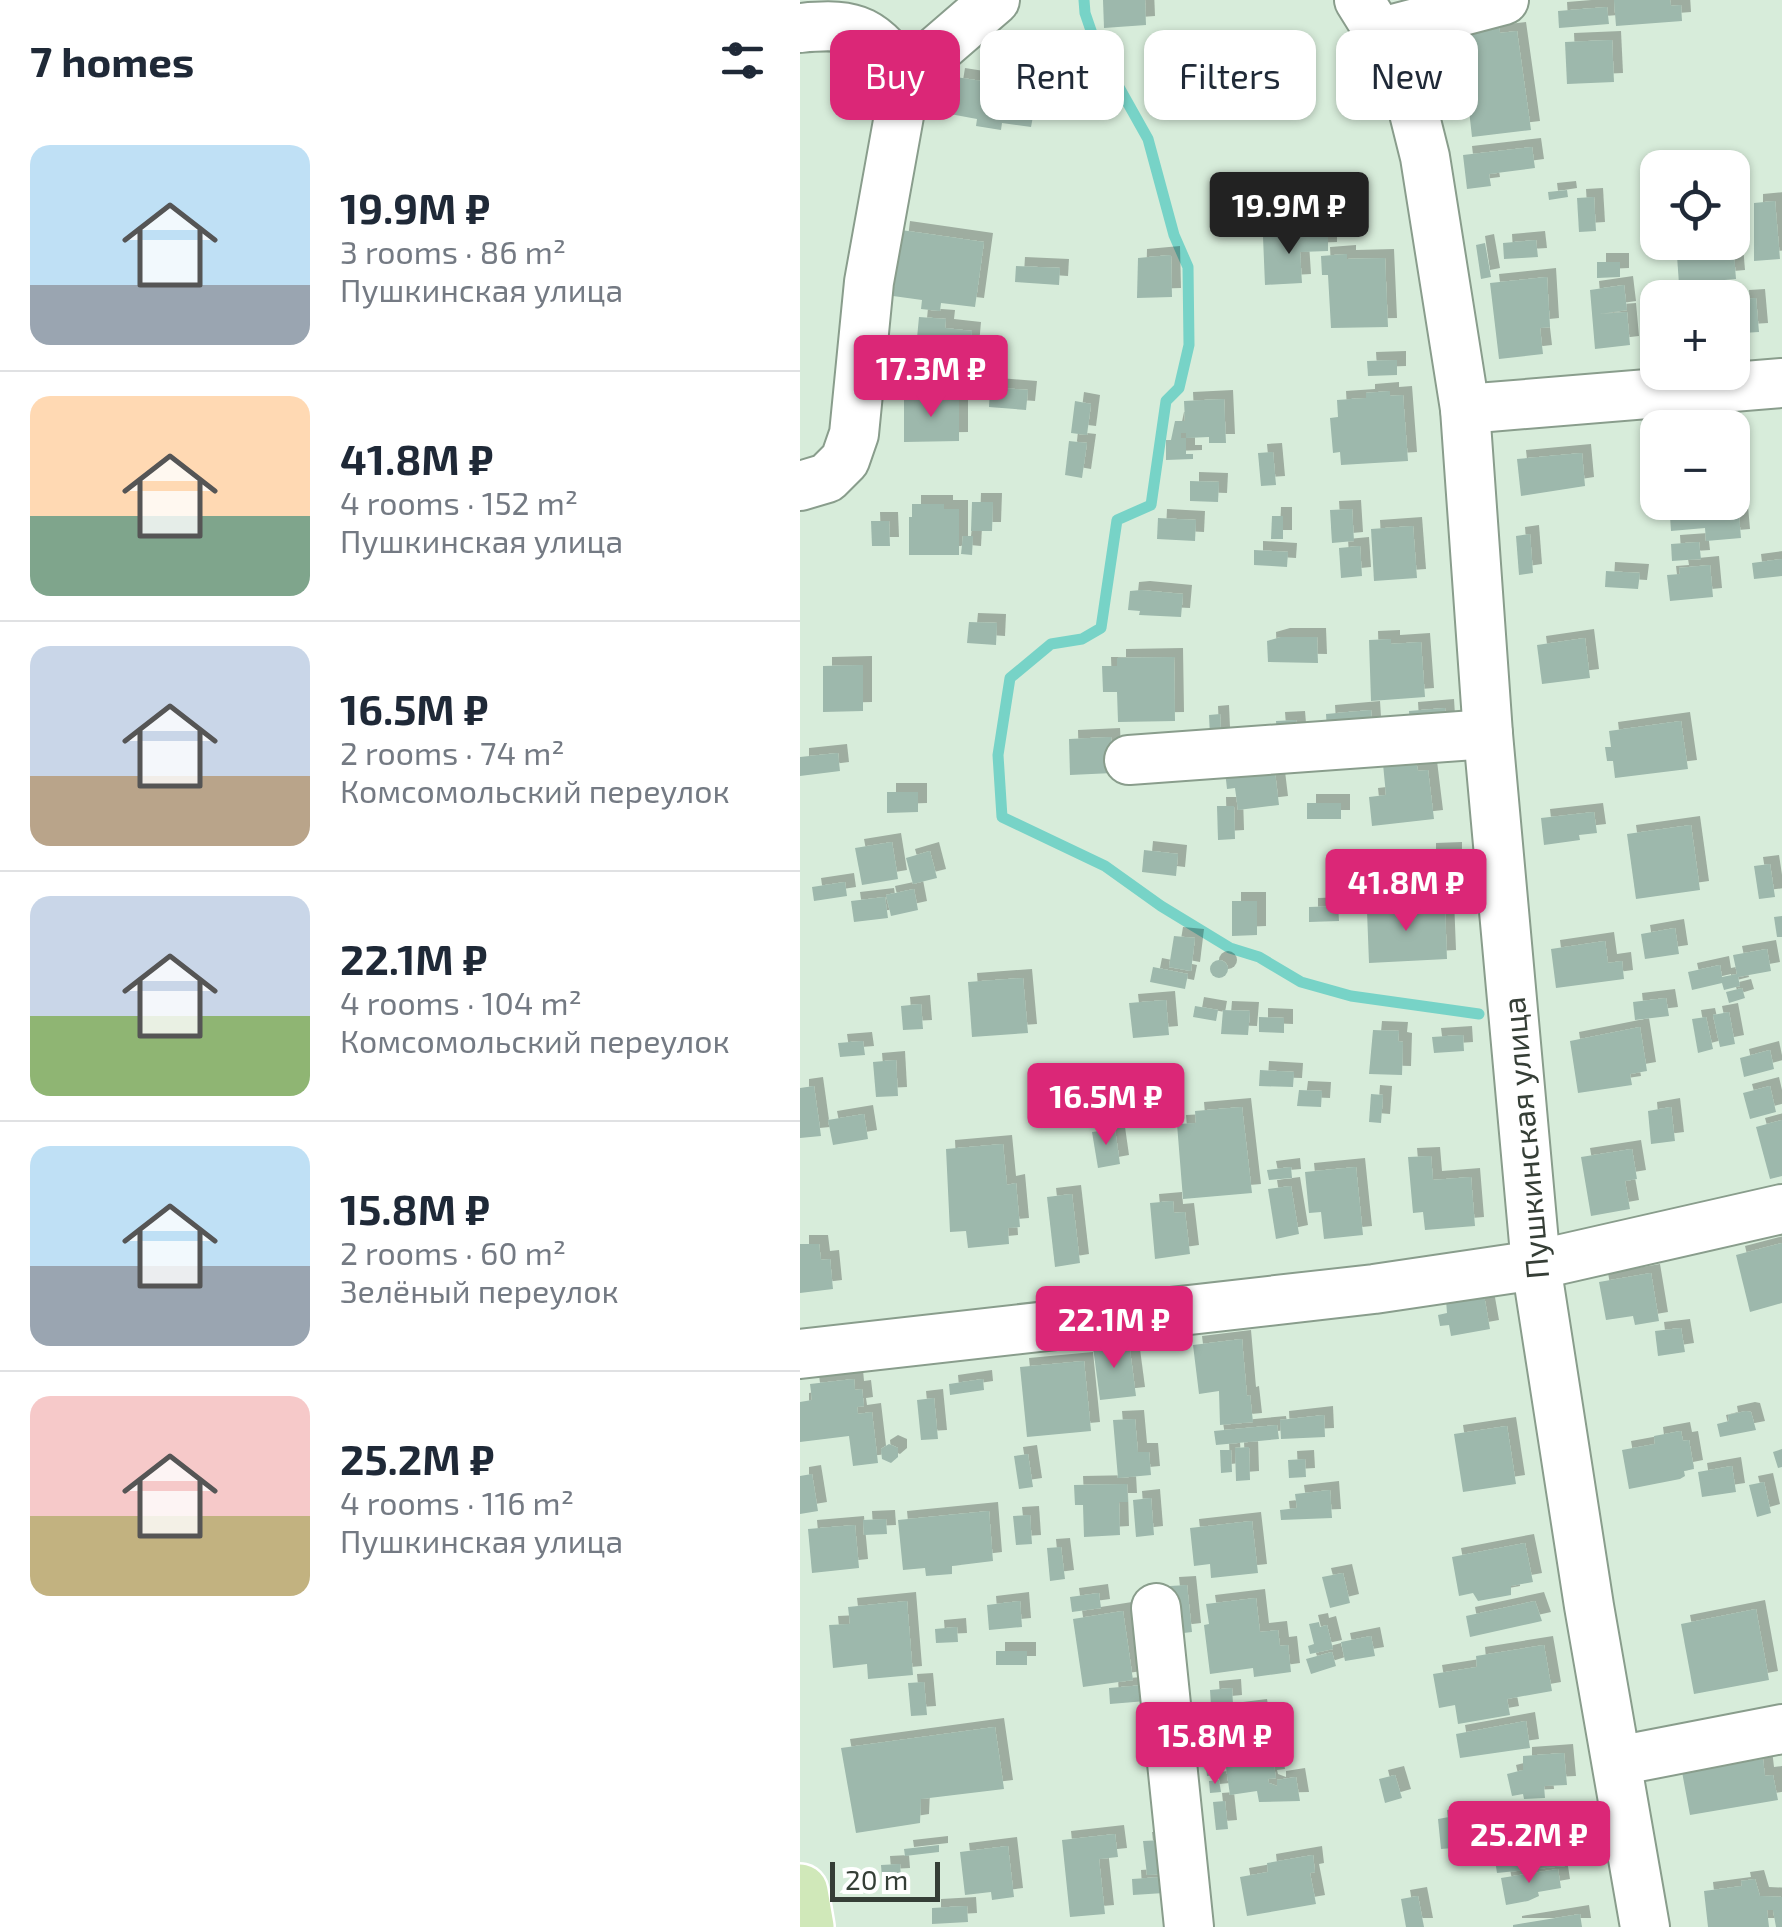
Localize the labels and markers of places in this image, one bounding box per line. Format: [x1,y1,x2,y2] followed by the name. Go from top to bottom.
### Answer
[1197,172,1381,257] pin: 19.9M ₽
[839,335,1023,420] pin: 17.3M ₽
[1314,849,1498,934] pin: 41.8M ₽
[1014,1063,1198,1148] pin: 16.5M ₽
[1022,1286,1206,1371] pin: 22.1M ₽
[1123,1702,1307,1787] pin: 15.8M ₽
[1437,1801,1621,1886] pin: 25.2M ₽

